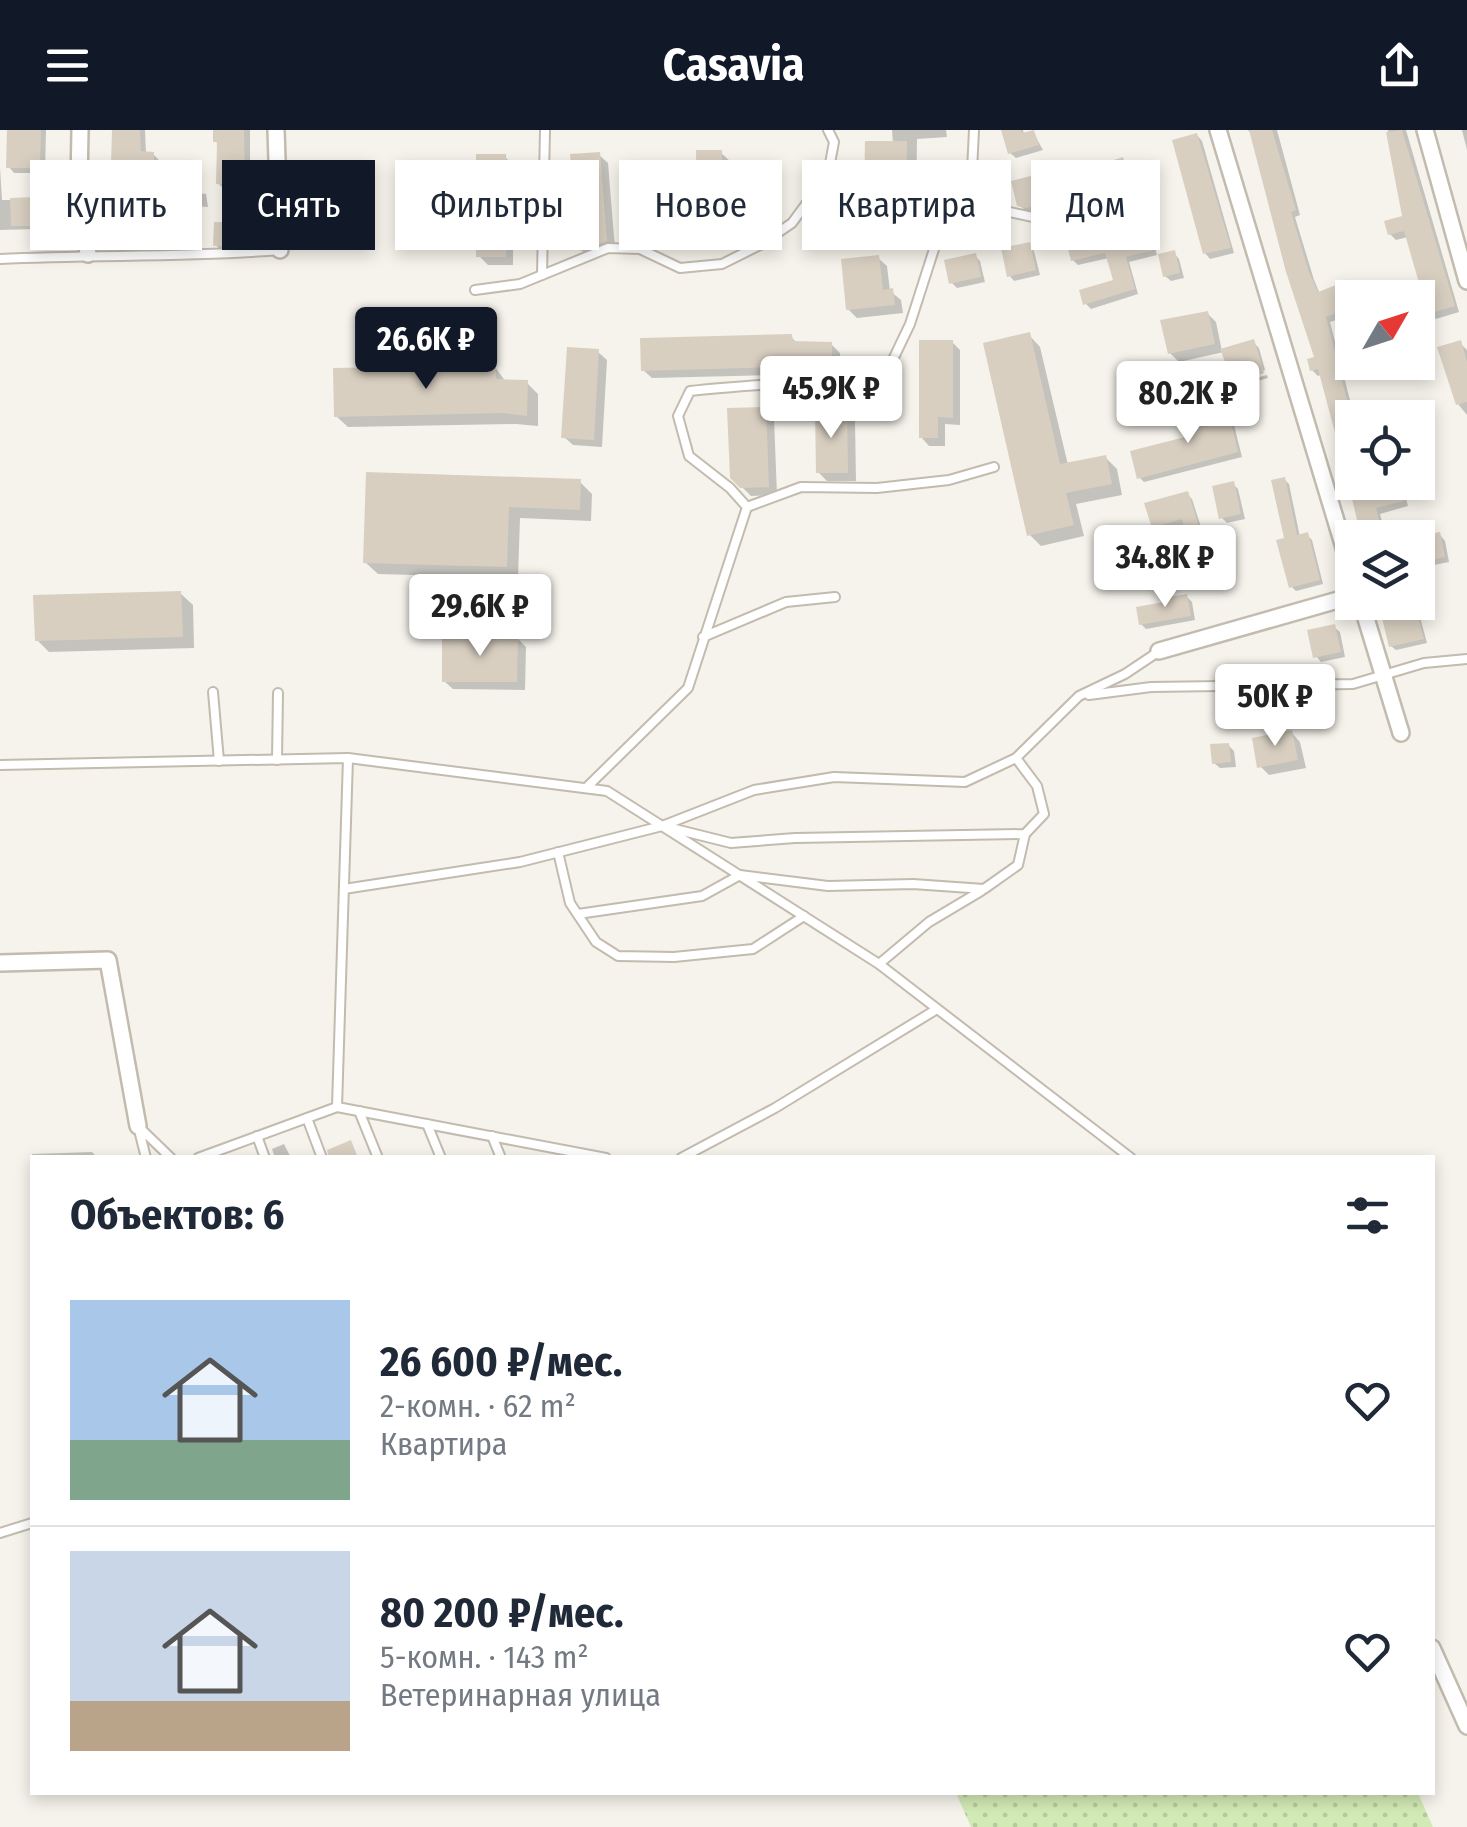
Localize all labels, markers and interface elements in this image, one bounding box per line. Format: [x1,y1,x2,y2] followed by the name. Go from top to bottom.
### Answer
[40,38,95,93] icon: menu
[663,38,804,92] text: Casavia
[1372,38,1427,93] icon: share
[30,160,202,250] chip: Купить
[222,160,375,250] chip: Снять
[395,160,599,250] chip: Фильтры
[619,160,782,250] chip: Новое
[802,160,1011,250] chip: Квартира
[1031,160,1160,250] chip: Дом
[1335,280,1435,380] north arrow
[1335,280,1435,620] map controls
[334,307,518,392] pin: 26.6K ₽
[377,320,475,358] text: 26.6K ₽
[739,356,923,441] pin: 45.9K ₽
[1096,361,1280,446] pin: 80.2K ₽
[782,369,880,407] text: 45.9K ₽
[1138,374,1238,412] text: 80.2K ₽
[1335,400,1435,500] button: locate
[1335,520,1435,620] button: layers
[1073,525,1257,610] pin: 34.8K ₽
[1116,538,1214,576] text: 34.8K ₽
[388,574,572,659] pin: 29.6K ₽
[431,587,529,625] text: 29.6K ₽
[1205,664,1345,749] pin: 50K ₽
[1237,677,1313,715] text: 50K ₽
[1340,1188,1395,1243] icon: filters
[70,1190,284,1240] text: Объектов: 6
[380,1337,622,1387] text: 26 600 ₽/мес.
[150,1340,270,1460] icon: home
[1340,1373,1395,1428] icon: heart
[380,1387,576,1425] text: 2-комн. · 62 m²
[380,1425,507,1463] text: Квартира
[380,1588,624,1638] text: 80 200 ₽/мес.
[150,1591,270,1711] icon: home
[1340,1624,1395,1679] icon: heart
[380,1638,589,1676] text: 5-комн. · 143 m²
[380,1676,661,1714] text: Ветеринарная улица

